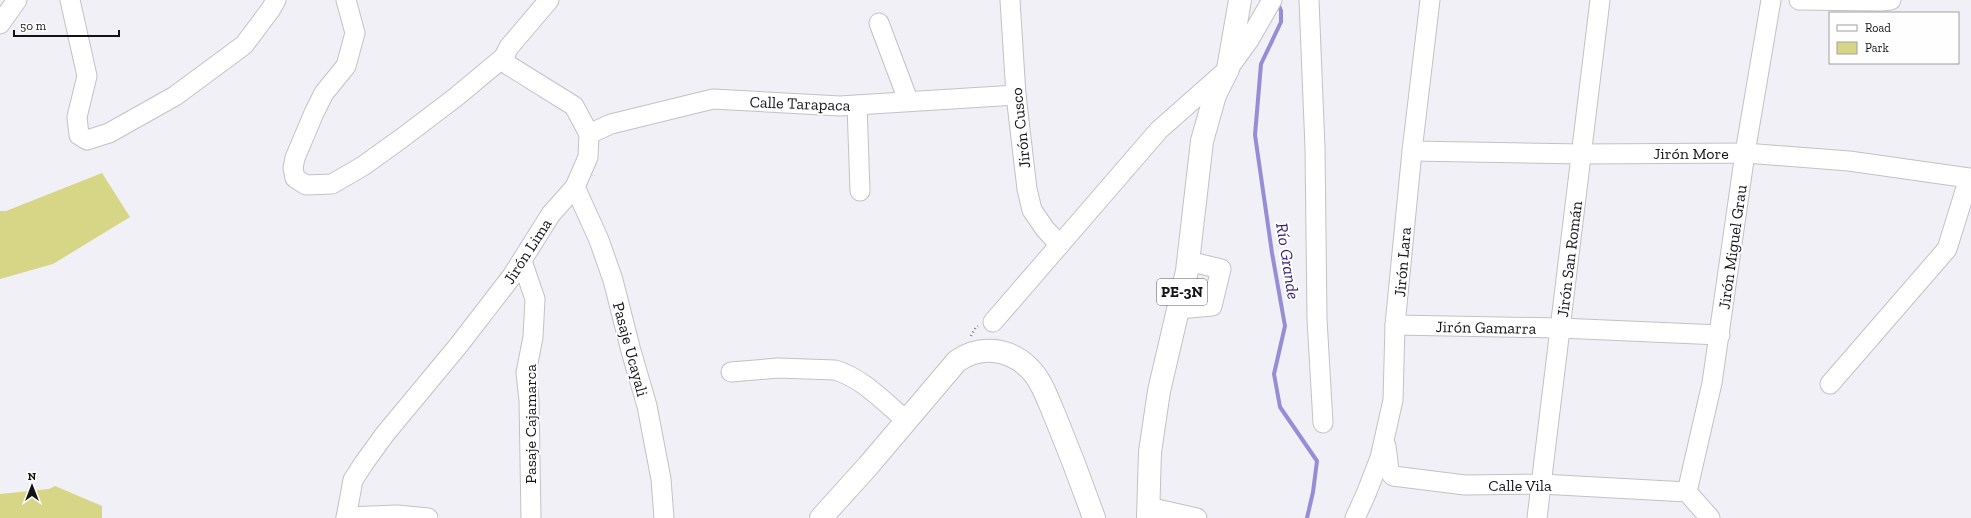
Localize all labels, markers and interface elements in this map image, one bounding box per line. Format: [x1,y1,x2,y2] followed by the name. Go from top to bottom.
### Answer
[14,12,119,38] scale bar
[1829,12,1959,64] legend
[20,19,47,33] text: 50 m
[1865,21,1891,35] text: Road
[1865,41,1890,55] text: Park
[1007,87,1034,169] street label: Jirón Cusco
[749,92,851,115] street label: Calle Tarapaca
[1653,144,1729,163] street label: Jirón More
[1714,184,1751,311] street label: Jirón Miguel Grau
[1553,199,1586,318] street label: Jirón San Román
[499,215,556,287] street label: Jirón Lima
[1272,221,1304,301] water label: Río Grande
[1390,226,1415,298] street label: Jirón Lara
[1157,279,1207,305] road number: PE-3N
[609,300,652,399] street label: Pasaje Ucayali
[1435,317,1537,338] street label: Jirón Gamarra
[521,364,540,484] street label: Pasaje Cajamarca
[12,466,52,506] north arrow
[28,470,37,483] text: N
[1488,476,1552,495] street label: Calle Vila

